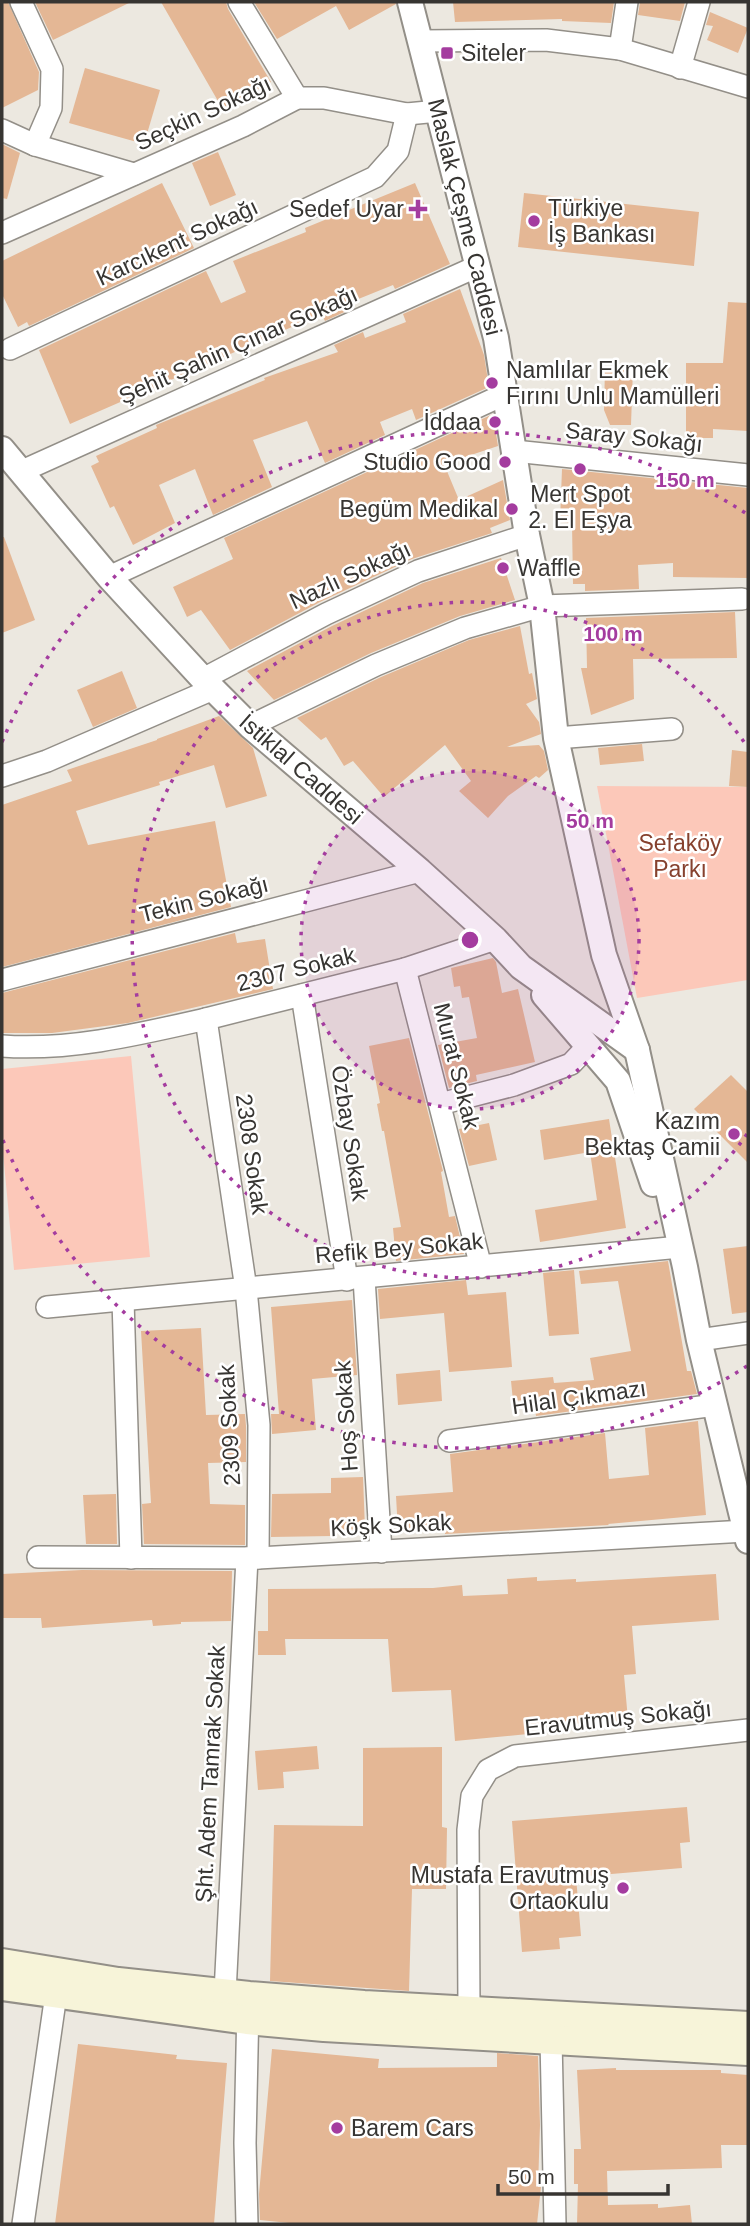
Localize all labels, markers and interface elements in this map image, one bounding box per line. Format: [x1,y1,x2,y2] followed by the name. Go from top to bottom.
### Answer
[461,40,527,66] place label: Siteler
[439,45,455,61] marker: Siteler
[131,70,275,156] street label: Seçkin Sokağı
[423,96,507,338] street label: Maslak Çeşme Caddesi
[92,193,262,291] street label: Karcıkent Sokağı
[548,195,655,247] place label: Türkiye İş Bankası
[289,196,404,222] place label: Sedef Uyar
[410,201,426,217] marker: Sedef Uyar
[526,213,542,229] marker: Türkiye İş Bankası
[115,281,361,409] street label: Şehit Şahin Çınar Sokağı
[506,357,719,409] place label: Namlılar Ekmek Fırını Unlu Mamülleri
[484,375,500,391] marker: Namlılar Ekmek Fırını Unlu Mamülleri
[423,409,481,435] place label: İddaa
[487,414,503,430] marker: İddaa
[564,417,704,457] street label: Saray Sokağı
[363,449,491,475] place label: Studio Good
[497,454,513,470] marker: Studio Good
[572,461,588,477] marker: Mert Spot 2. El Eşya
[655,468,715,491] text: 150 m
[528,481,632,533] place label: Mert Spot 2. El Eşya
[339,496,498,522] place label: Begüm Medikal
[504,501,520,517] marker: Begüm Medikal
[285,536,415,614] street label: Nazlı Sokağı
[517,555,581,581] place label: Waffle
[495,560,511,576] marker: Waffle
[583,622,643,645] text: 100 m
[234,708,368,830] street label: İstiklal Caddesi
[566,809,614,832] text: 50 m
[638,830,722,882] park label: Sefaköy Parkı
[137,870,271,928] street label: Tekin Sokağı
[458,928,482,952] centre of rings
[234,942,359,996] street label: 2307 Sokak
[429,1000,485,1132] street label: Murat Sokak
[326,1063,374,1203] street label: Özbay Sokak
[231,1092,273,1216] street label: 2308 Sokak
[585,1108,720,1160] place label: Kazım Bektaş Camii
[726,1126,742,1142] marker: Kazım Bektaş Camii
[314,1228,485,1268] street label: Refik Bey Sokak
[329,1359,363,1472] street label: Hoş Sokak
[213,1363,245,1486] street label: 2309 Sokak
[510,1375,648,1419] street label: Hilal Çıkmazı
[330,1509,453,1541] street label: Köşk Sokak
[190,1644,230,1903] street label: Şht. Adem Tamrak Sokak
[523,1695,713,1741] street label: Eravutmuş Sokağı
[411,1862,609,1914] place label: Mustafa Eravutmuş Ortaokulu
[615,1880,631,1896] marker: Mustafa Eravutmuş Ortaokulu
[351,2115,474,2141] place label: Barem Cars
[329,2120,345,2136] marker: Barem Cars
[498,2152,668,2196] scale bar
[508,2165,555,2188] text: 50 m

